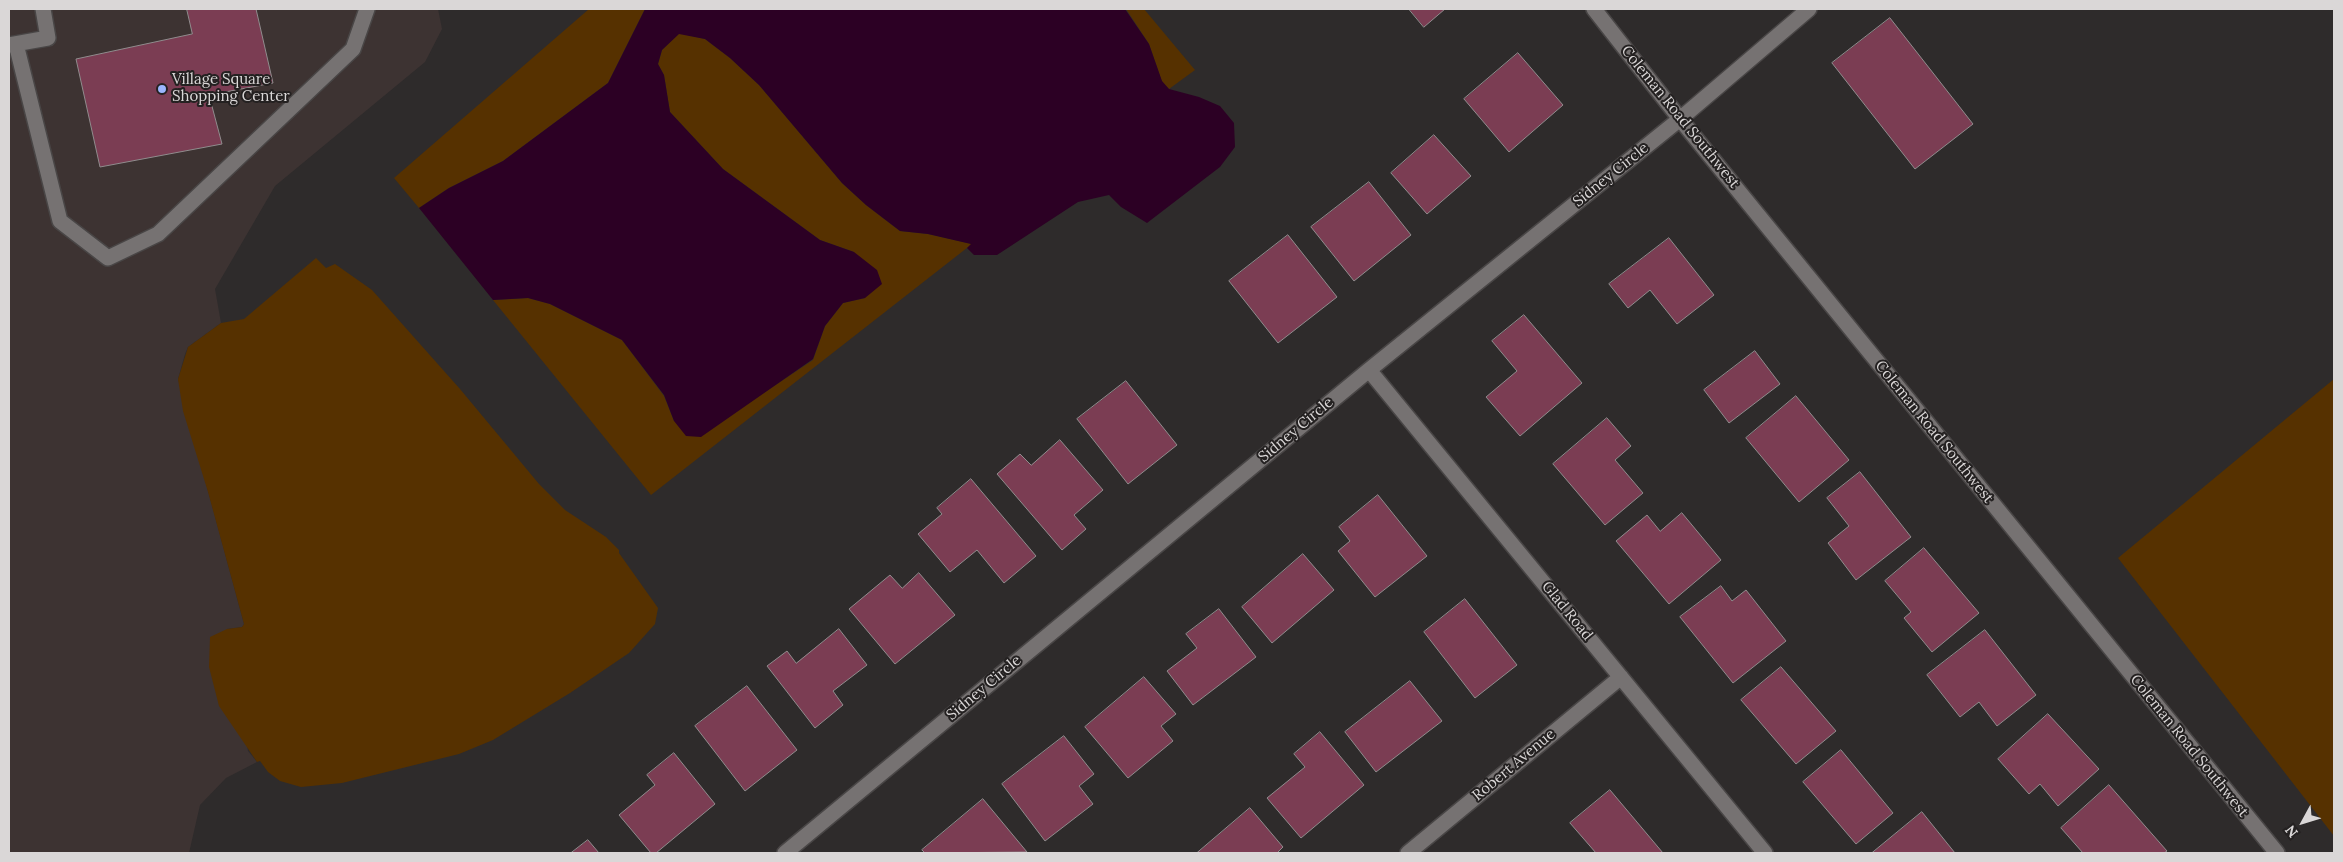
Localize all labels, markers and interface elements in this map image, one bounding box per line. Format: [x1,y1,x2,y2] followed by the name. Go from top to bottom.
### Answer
[1617,42,1743,192] street label: Coleman Road Southwest
[172,71,290,106] place label: Village Square Shopping Center
[156,83,168,95] marker: Village Square Shopping Center
[1570,139,1652,211] street label: Sidney Circle
[1871,357,1997,507] street label: Coleman Road Southwest
[1255,394,1337,466] street label: Sidney Circle
[1538,578,1596,644] street label: Glad Road
[943,652,1025,724] street label: Sidney Circle
[2126,671,2252,821] street label: Coleman Road Southwest
[1469,725,1559,805] street label: Robert Avenue
[2278,797,2328,847] north arrow
[2281,822,2302,841] text: N

